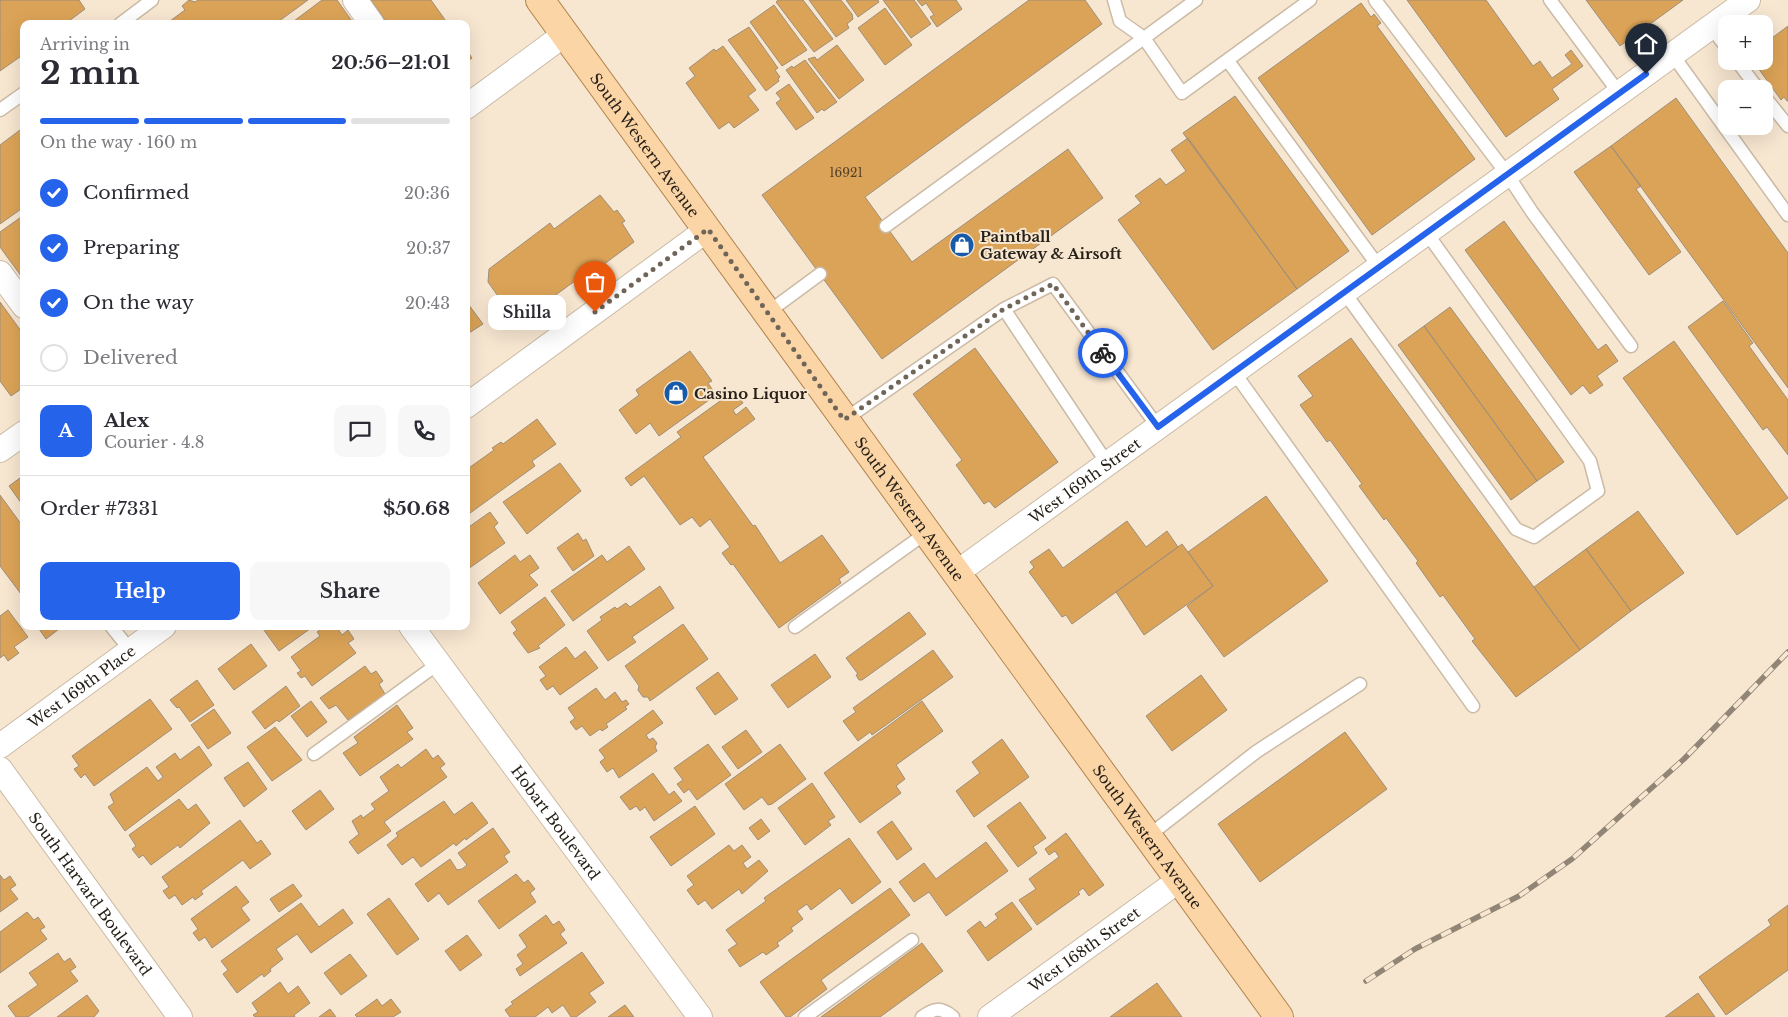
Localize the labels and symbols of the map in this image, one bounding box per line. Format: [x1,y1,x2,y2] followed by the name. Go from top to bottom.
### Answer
[1625,23,1667,74] pin
[586,69,704,221] street label: South Western Avenue
[829,165,863,180] house number: 16921
[980,227,1122,263] place label: Paintball Gateway & Airsoft
[949,232,975,258] shop icon: Paintball Gateway & Airsoft
[574,261,616,312] pin
[488,294,565,330] callout: Shilla
[1078,328,1128,378] courier
[663,380,689,406] shop icon: Casino Liquor
[694,384,808,403] place label: Casino Liquor
[851,433,969,585] street label: South Western Avenue
[1024,433,1144,528] street label: West 169th Street
[23,641,139,733] street label: West 169th Place
[507,761,605,883] street label: Hobart Boulevard
[1089,761,1207,912] street label: South Western Avenue
[25,808,156,979] street label: South Harvard Boulevard
[1024,902,1144,996] street label: West 168th Street

